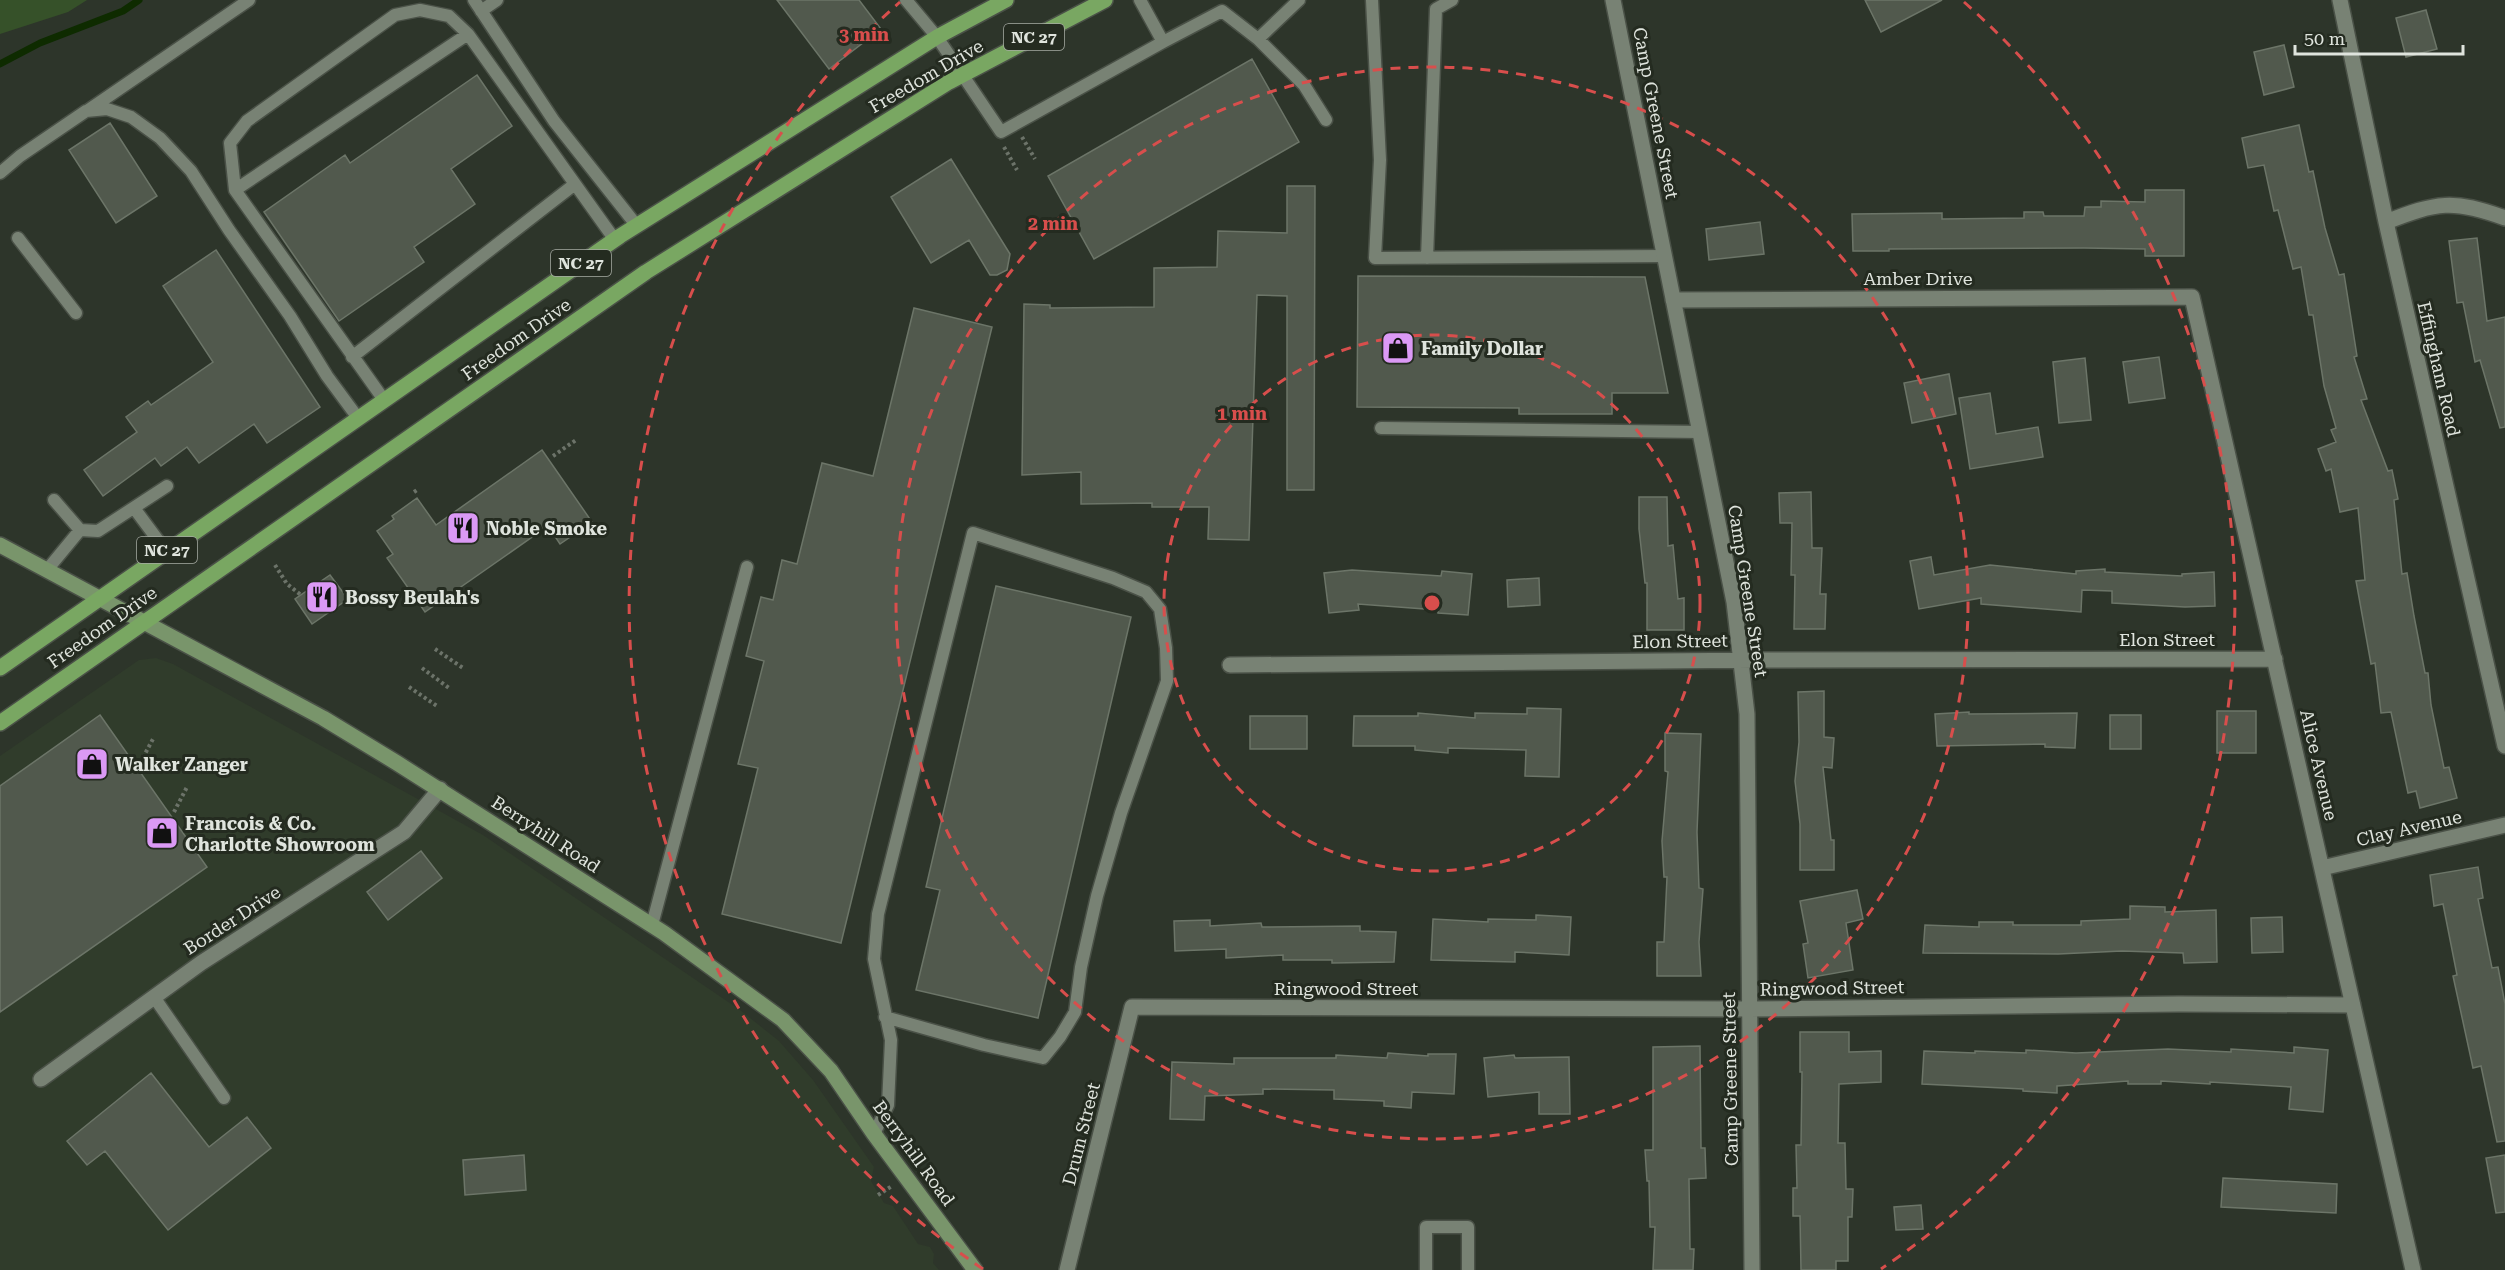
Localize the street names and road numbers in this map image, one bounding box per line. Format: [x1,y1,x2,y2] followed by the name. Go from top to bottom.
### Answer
[1004,24,1064,50] road number: NC 27
[1629,25,1683,201] street label: Camp Greene Street
[865,35,987,117] street label: Freedom Drive
[551,250,611,276] road number: NC 27
[1863,268,1973,289] street label: Amber Drive
[457,294,575,384] street label: Freedom Drive
[2413,299,2465,439] street label: Effingham Road
[1724,503,1772,679] street label: Camp Greene Street
[137,537,197,563] road number: NC 27
[43,582,161,672] street label: Freedom Drive
[2119,629,2215,650] street label: Elon Street
[1632,630,1728,652] street label: Elon Street
[2296,707,2342,823] street label: Alice Avenue
[488,791,605,877] street label: Berryhill Road
[2354,806,2464,850] street label: Clay Avenue
[180,881,284,959] street label: Border Drive
[1760,976,1905,1000] street label: Ringwood Street
[1274,978,1419,999] street label: Ringwood Street
[1718,991,1742,1166] street label: Camp Greene Street
[1058,1080,1104,1188] street label: Drum Street
[869,1096,960,1210] street label: Berryhill Road

